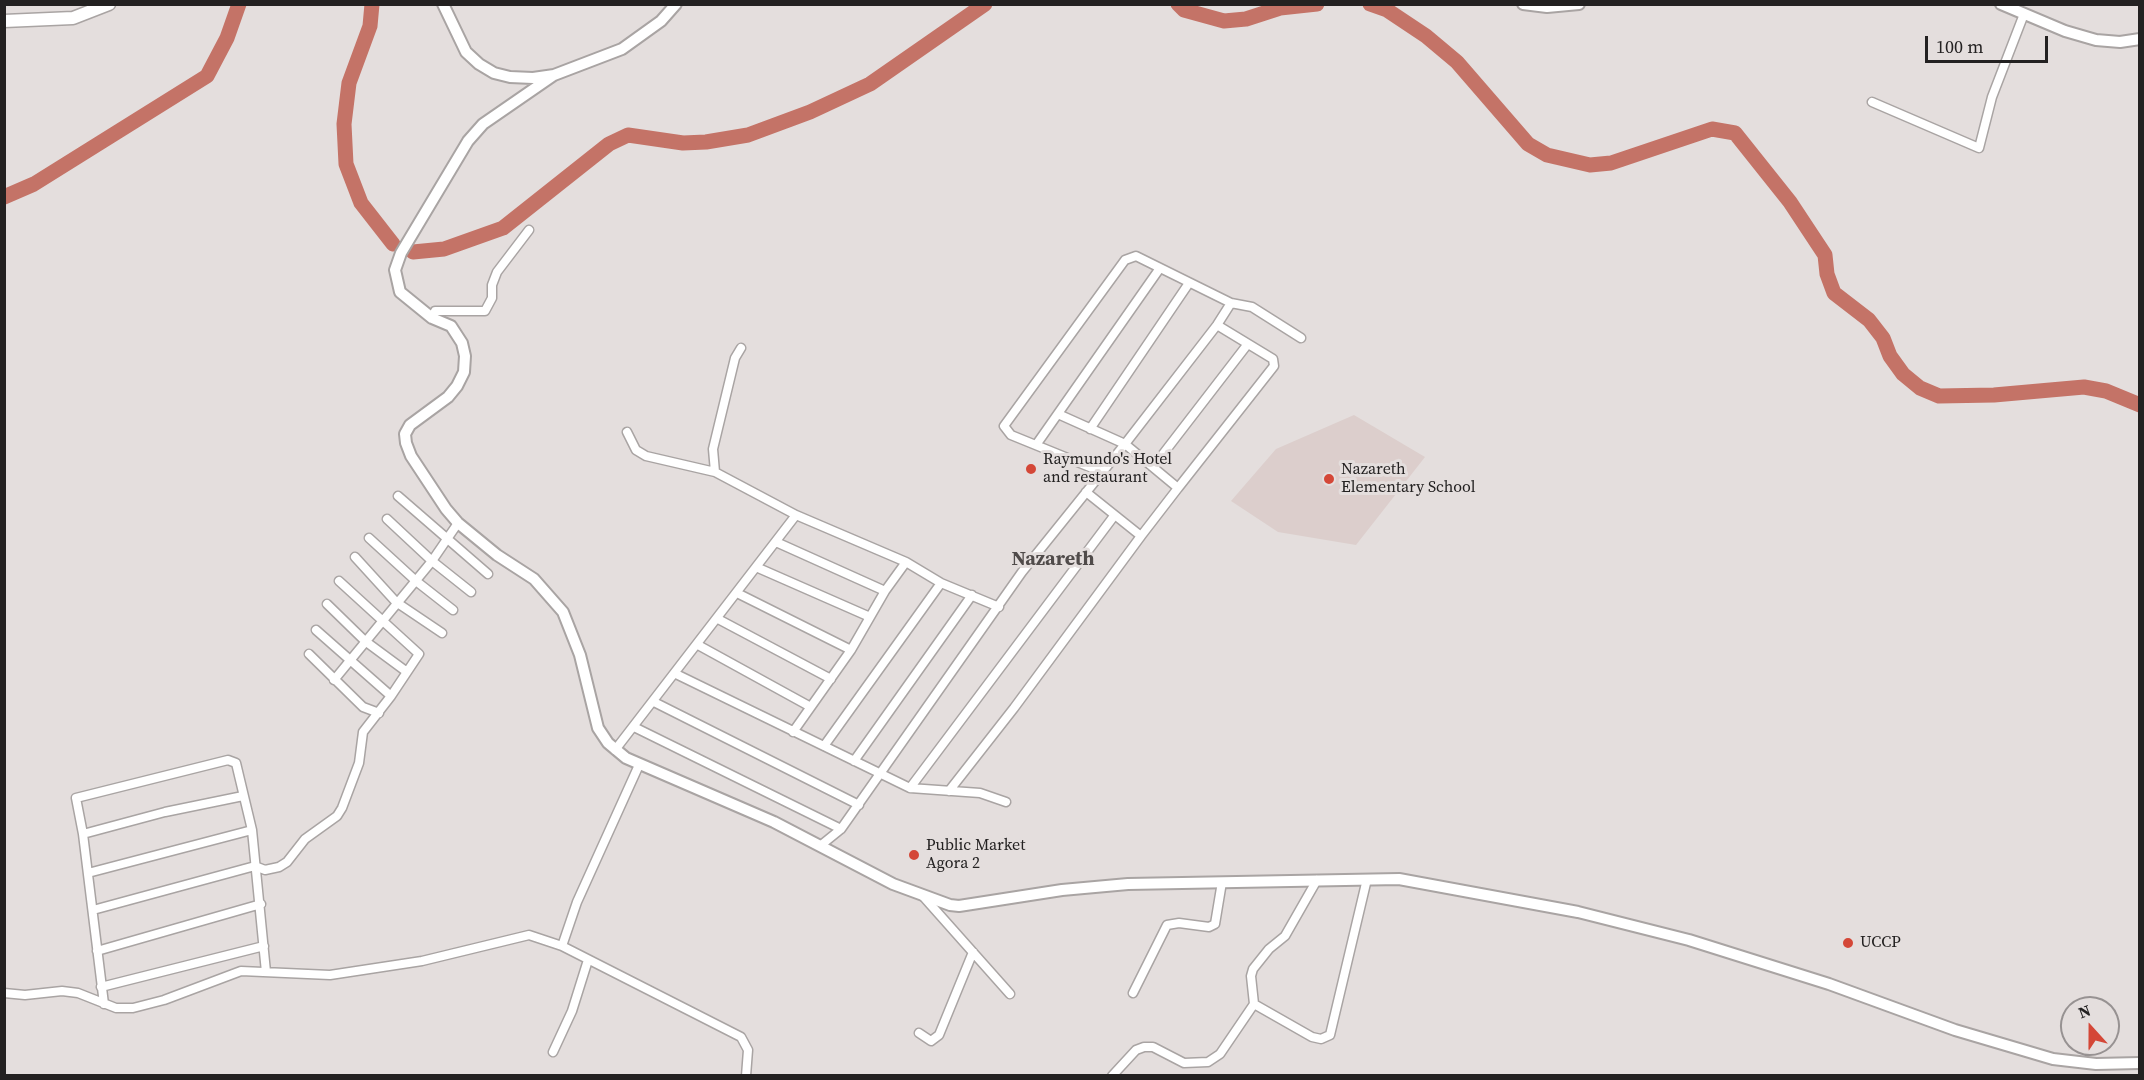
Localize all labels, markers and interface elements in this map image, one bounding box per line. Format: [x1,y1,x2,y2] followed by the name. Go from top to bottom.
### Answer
[1928,24,2051,62] scale bar
[1936,34,1983,59] text: 100 m
[1043,450,1172,488] place label: Raymundo's Hotel and restaurant
[1341,460,1475,498] place label: Nazareth Elementary School
[1024,462,1038,476] marker: Raymundo's Hotel and restaurant
[1322,472,1336,486] marker: Nazareth Elementary School
[1011,548,1095,572] district label: Nazareth
[926,836,1025,874] place label: Public Market Agora 2
[907,848,921,862] marker: Public Market Agora 2
[1860,933,1901,953] place label: UCCP
[1841,936,1855,950] marker: UCCP
[2060,996,2120,1056] north arrow
[2075,999,2094,1023] text: N

